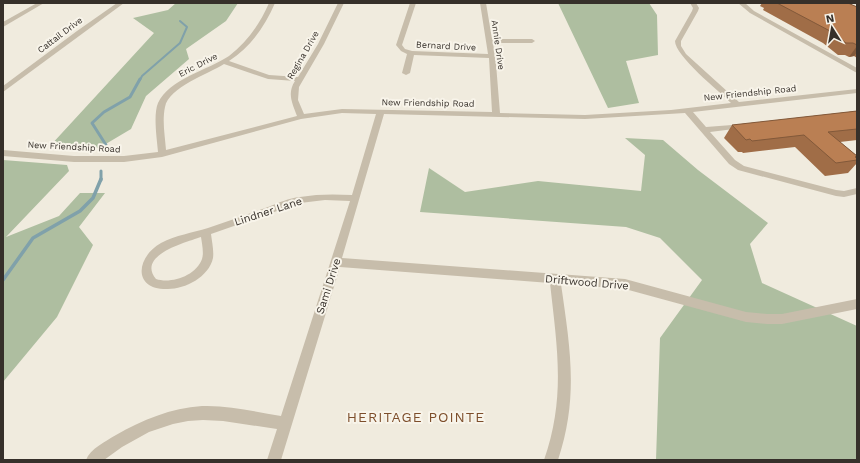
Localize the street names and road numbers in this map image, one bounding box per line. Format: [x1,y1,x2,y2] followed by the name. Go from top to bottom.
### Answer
[36,15,84,55] street label: Cattail Drive
[490,19,506,71] street label: Annie Drive
[285,29,321,81] street label: Regina Drive
[416,39,476,53] street label: Bernard Drive
[177,51,219,79] street label: Eric Drive
[703,83,797,103] street label: New Friendship Road
[381,97,475,109] street label: New Friendship Road
[27,140,121,154] street label: New Friendship Road
[233,194,304,229] street label: Lindner Lane
[313,257,344,316] street label: Sami Drive
[545,272,629,293] street label: Driftwood Drive

